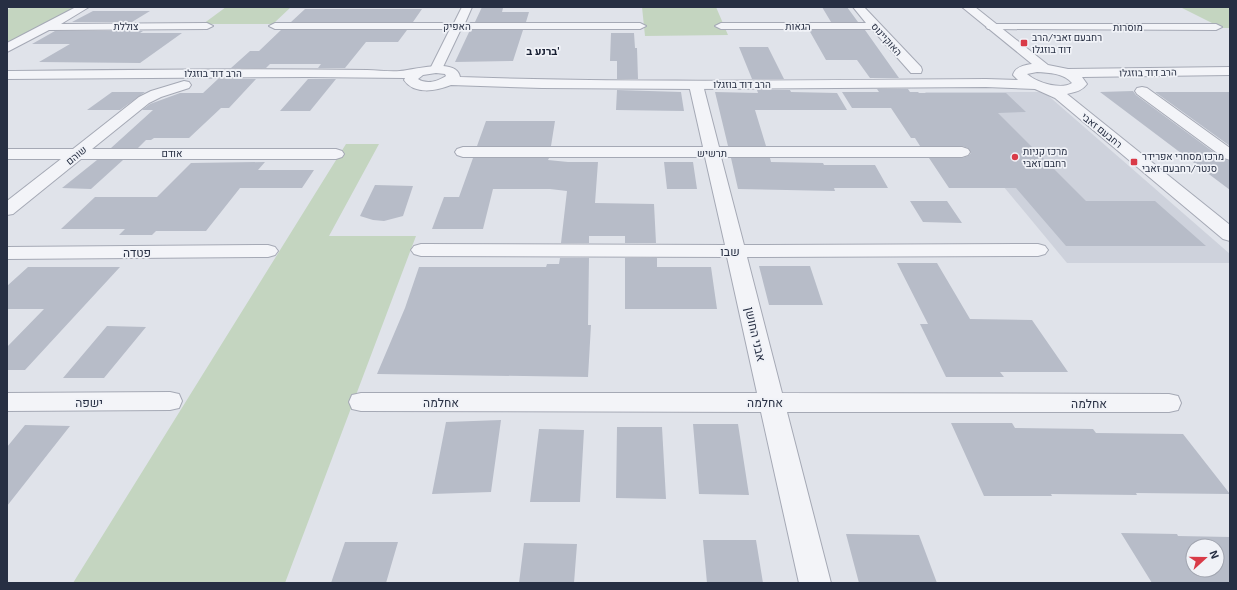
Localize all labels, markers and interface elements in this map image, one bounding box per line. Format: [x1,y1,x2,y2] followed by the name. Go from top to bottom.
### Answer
[114,20,139,32] street label: צוללת
[443,20,471,32] street label: האפיק
[785,20,811,32] street label: הגאות
[869,20,905,58] street label: האוקיינוס
[1113,21,1143,33] street label: מוסרות
[1032,31,1102,55] place label: רחבעם זאבי/הרב דוד בוזגלו
[1019,38,1029,48] marker: רחבעם זאבי/הרב דוד בוזגלו
[526,44,560,57] district label: ברנע ב'
[1119,65,1177,79] street label: הרב דוד בוזגלו
[184,67,242,79] street label: הרב דוד בוזגלו
[713,78,771,90] street label: הרב דוד בוזגלו
[1079,110,1125,150] street label: רחבעם זאבי
[63,143,89,167] street label: שוהם
[1023,145,1067,169] place label: מרכז קניות רחבם זאבי
[162,147,182,159] street label: אודם
[697,147,727,159] street label: תרשיש
[1142,150,1224,174] place label: מרכז מסחרי אפרידר סנטר/רחבעם זאבי
[1010,152,1020,162] marker: מרכז קניות רחבם זאבי
[1129,157,1139,167] marker: מרכז מסחרי אפרידר סנטר/רחבעם זאבי
[720,244,740,258] street label: שבו
[123,245,151,259] street label: פטדה
[743,305,769,363] street label: אבני החושן
[75,395,103,409] street label: ישפה
[423,395,459,409] street label: אחלמה
[747,395,783,409] street label: אחלמה
[1071,396,1107,410] street label: אחלמה
[1185,538,1225,578] north arrow
[1207,548,1222,560] text: N

